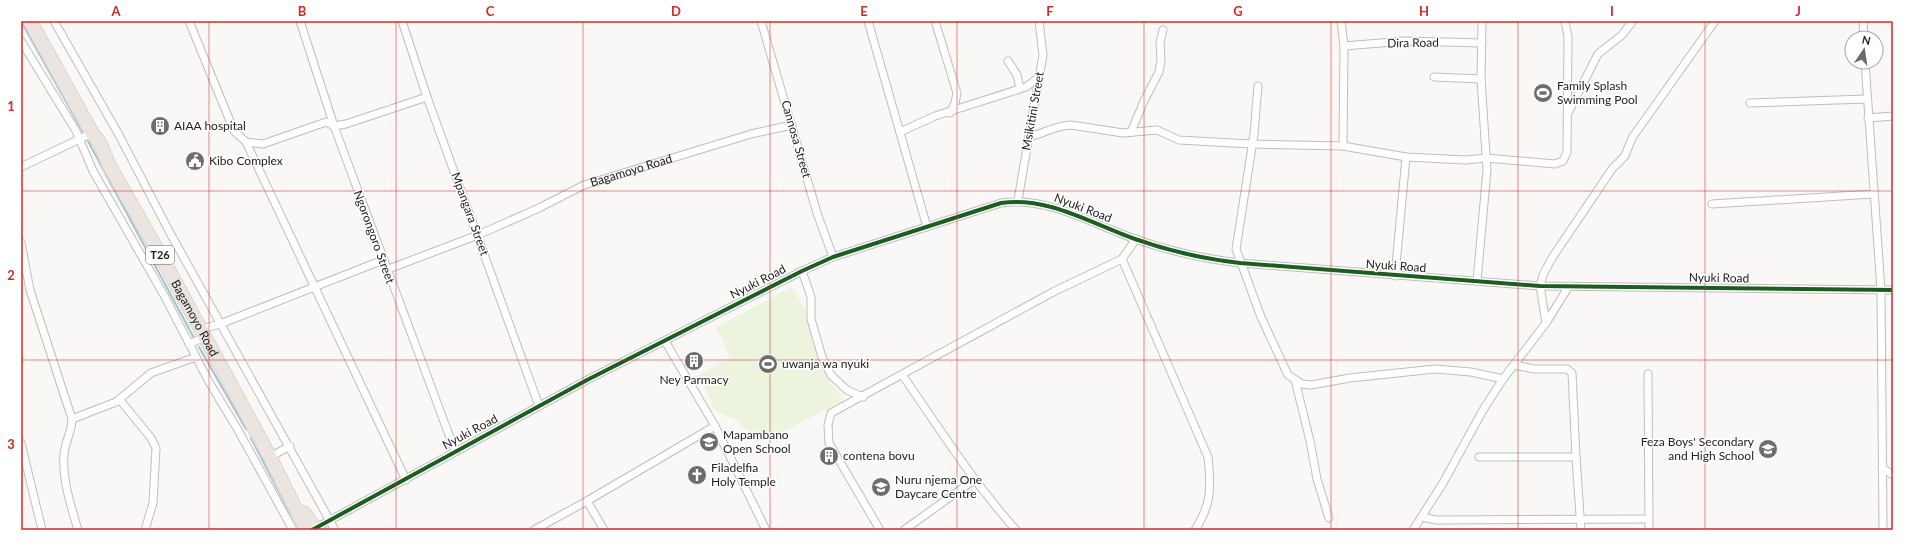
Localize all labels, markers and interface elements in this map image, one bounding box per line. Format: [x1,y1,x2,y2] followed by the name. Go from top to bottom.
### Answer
[110,3,121,19] text: A
[298,3,307,19] text: B
[486,3,495,19] text: C
[671,3,681,19] text: D
[860,3,868,19] text: E
[1046,3,1054,19] text: F
[1233,3,1243,19] text: G
[1419,3,1429,19] text: H
[1610,3,1614,19] text: I
[1795,3,1801,19] text: J
[1844,30,1884,70] north arrow
[1861,32,1872,47] text: N
[1387,35,1439,50] street label: Dira Road
[1018,70,1047,151] street label: Msikitini Street
[1557,78,1638,107] place label: Family Splash Swimming Pool
[1532,82,1554,104] sports icon: Family Splash Swimming Pool
[7,98,15,114] text: 1
[778,98,815,180] street label: Cannosa Street
[149,115,171,137] building icon: AIAA hospital
[174,118,246,133] place label: AIAA hospital
[184,150,206,172] public building icon: Kibo Complex
[588,151,674,190] street label: Bagamoyo Road
[209,153,283,168] place label: Kibo Complex
[448,170,493,258] street label: Mpangara Street
[351,188,399,286] street label: Ngorongoro Street
[1052,190,1114,225] street label: Nyuki Road
[146,246,174,264] road number: T26
[1365,256,1427,275] street label: Nyuki Road
[727,261,788,302] street label: Nyuki Road
[7,267,15,283] text: 2
[1689,269,1749,286] street label: Nyuki Road
[168,277,222,359] street label: Bagamoyo Road
[683,350,705,372] building icon: Ney Parmacy
[757,353,779,375] sports icon: uwanja wa nyuki
[782,356,869,371] place label: uwanja wa nyuki
[659,372,729,387] place label: Ney Parmacy
[440,411,500,452] street label: Nyuki Road
[723,427,791,456] place label: Mapambano Open School
[698,431,720,453] school or university icon: Mapambano Open School
[1641,434,1755,463] place label: Feza Boys' Secondary and High School
[7,436,15,452] text: 3
[1757,438,1779,460] school or university icon: Feza Boys' Secondary and High School
[818,445,840,467] building icon: contena bovu
[843,448,915,463] place label: contena bovu
[711,460,776,489] place label: Filadelfia Holy Temple
[686,464,708,486] church icon: Filadelfia Holy Temple
[895,472,982,501] place label: Nuru njema One Daycare Centre
[870,476,892,498] school or university icon: Nuru njema One Daycare Centre

